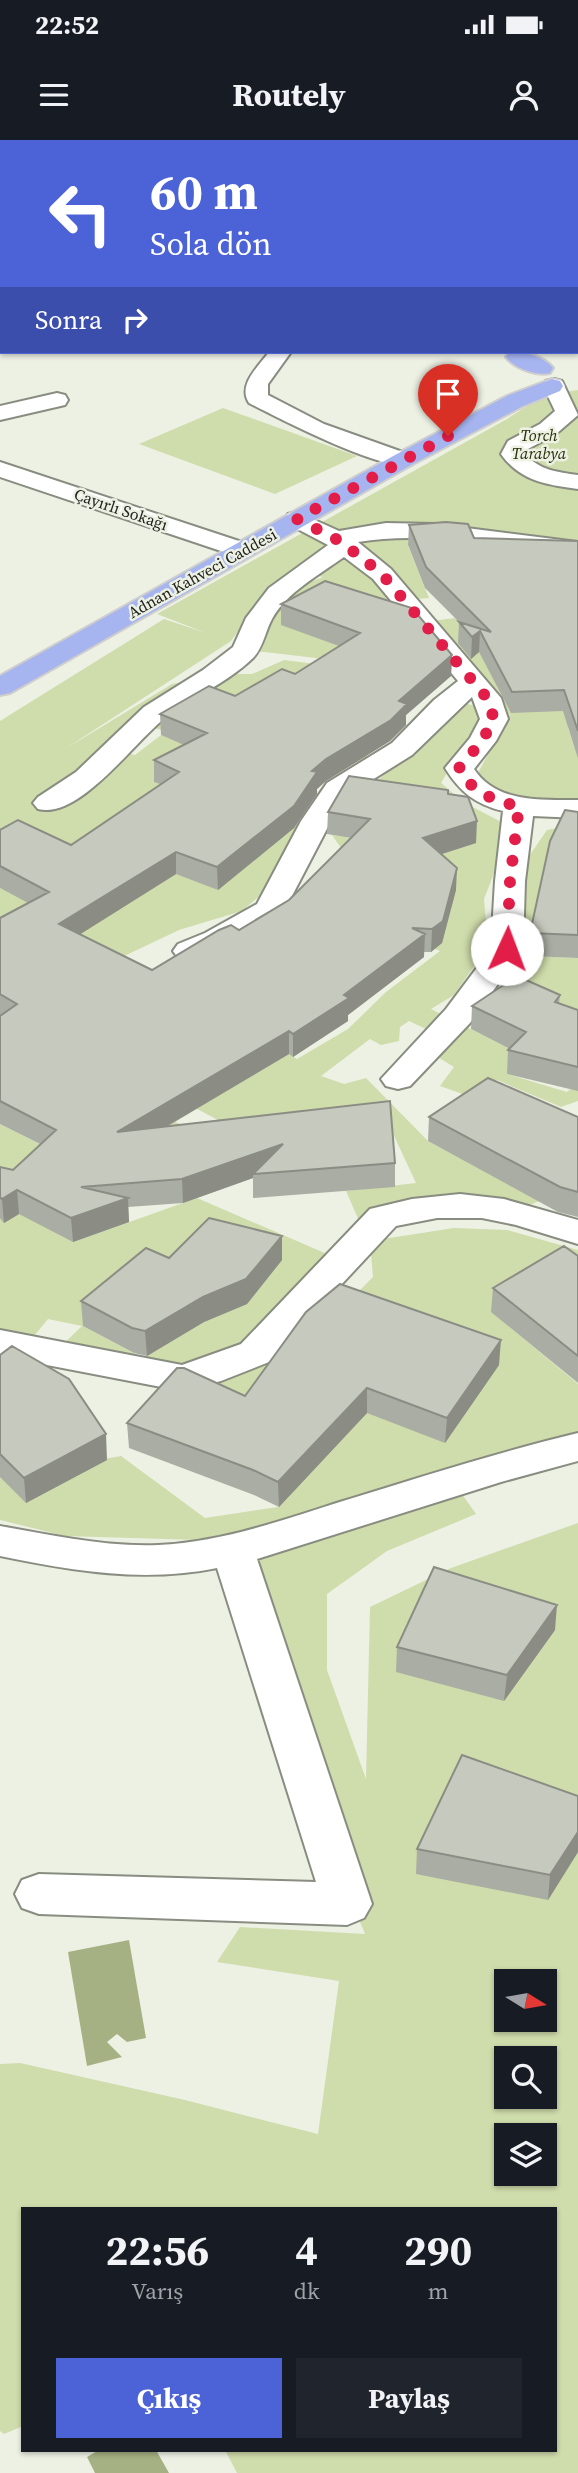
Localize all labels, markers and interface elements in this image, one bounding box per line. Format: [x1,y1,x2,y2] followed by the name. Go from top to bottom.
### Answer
[35,7,99,43] text: 22:52
[232,73,346,117] text: Routely
[35,76,73,114] icon: menu
[505,76,543,114] icon: person
[150,158,258,225] text: 60 m
[35,168,126,259] icon: left
[150,222,272,266] text: Sola dön
[116,301,154,339] icon: right
[35,302,102,338] text: Sonra
[418,364,478,436] pin
[429,375,467,413] icon: arrive
[512,424,567,464] park label: Torch Tarabya
[71,483,171,535] street label: Çayırlı Sokağı
[124,523,280,623] street label: Adnan Kahveci Caddesi
[470,912,544,986] position arrow
[494,1969,556,2032] north arrow
[494,1969,557,2186] map controls
[494,2046,557,2109] button: search
[494,2123,557,2186] button: layers
[106,2221,209,2279] text: 22:56
[295,2221,318,2279] text: 4
[404,2221,472,2279] text: 290
[132,2275,183,2307] text: Varış
[294,2275,319,2307] text: dk
[428,2275,449,2307] text: m
[56,2358,282,2438] button: Çıkış
[296,2358,522,2438] button: Paylaş

